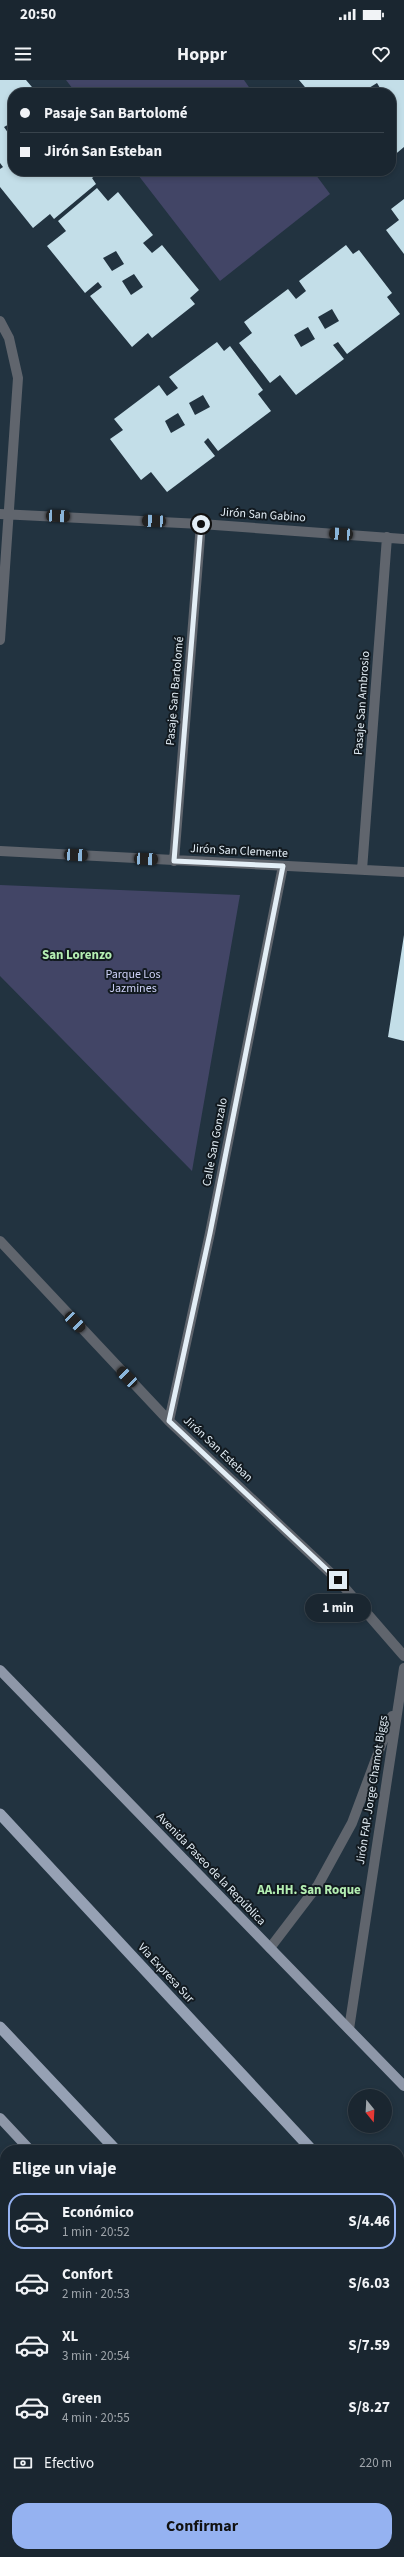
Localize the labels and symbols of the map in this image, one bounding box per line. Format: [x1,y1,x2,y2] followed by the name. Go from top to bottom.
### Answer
[220,504,306,526] street label: Jirón San Gabino
[46,509,70,523] car
[142,514,166,528] car
[192,515,210,533] route start
[329,527,353,541] car
[162,636,188,746] street label: Pasaje San Bartolomé
[350,650,374,756] street label: Pasaje San Ambrosio
[190,840,288,862] street label: Jirón San Clemente
[64,848,88,862] car
[134,852,158,866] car
[42,946,112,964] district label: San Lorenzo
[105,966,161,997] park label: Parque Los Jazmines
[198,1096,232,1188] street label: Calle San Gonzalo
[62,1309,88,1335] car
[114,1364,140,1390] car
[179,1412,257,1486] street label: Jirón San Esteban
[329,1571,347,1589] route end
[305,1594,371,1622] callout: 1 min
[352,1714,392,1866] street label: Jirón FAP. Jorge Chamot Biggs
[152,1809,270,1929] street label: Avenida Paseo de la República
[256,1881,361,1899] district label: AA.HH. San Roque
[134,1939,199,2007] street label: Via Expresa Sur
[348,2089,392,2133] north arrow

